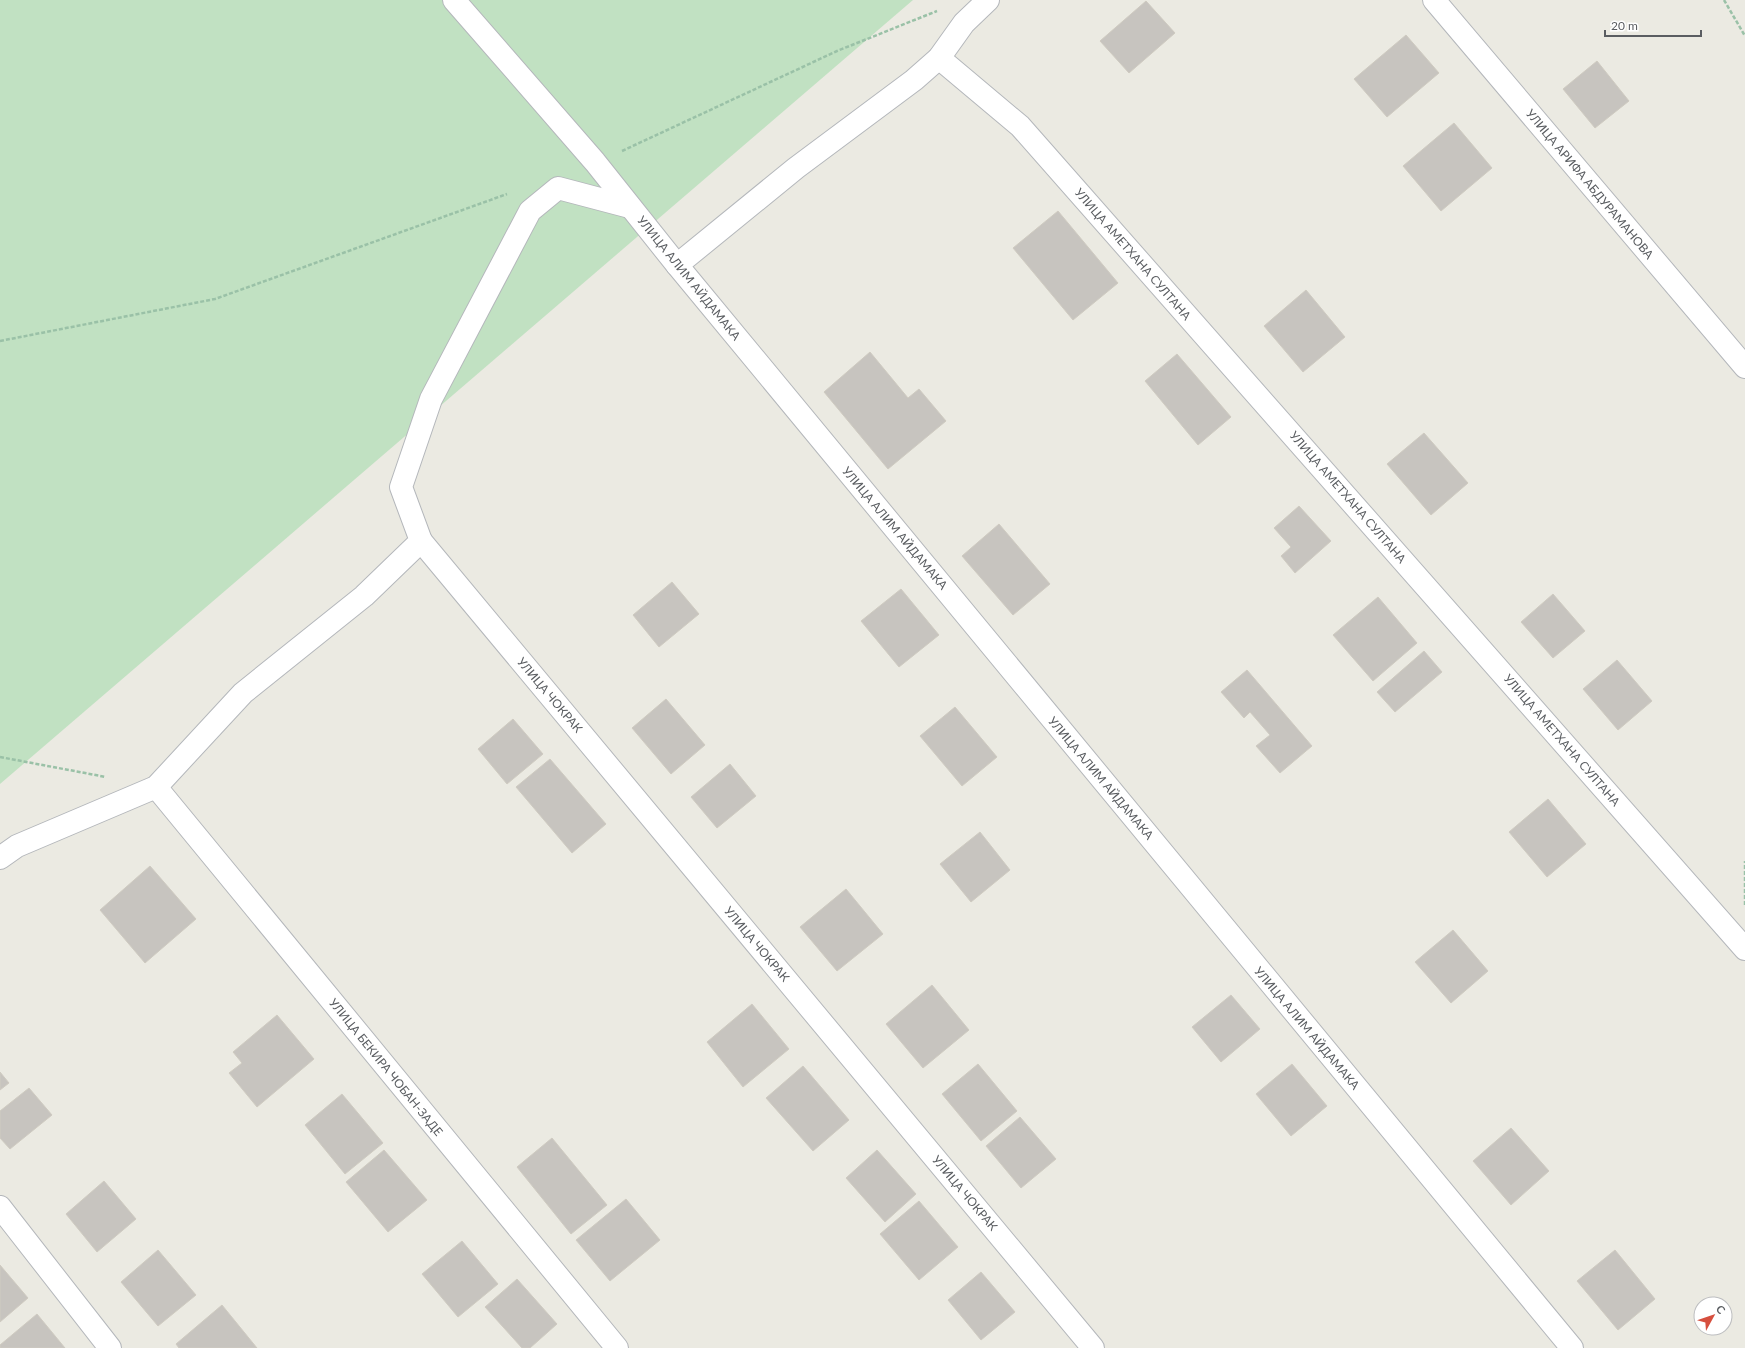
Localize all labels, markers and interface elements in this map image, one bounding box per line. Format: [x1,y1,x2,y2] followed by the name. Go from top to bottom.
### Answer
[1605,12,1701,38] scale bar
[1611,18,1638,33] text: 20 m
[1523,106,1658,263] street label: УЛИЦА АРИФА АБДУРАМАНОВА
[1072,185,1195,324] street label: УЛИЦА АМЕТХАНА СУЛТАНА
[634,213,744,344] street label: УЛИЦА АЛИМ АЙДАМАКА
[1287,428,1410,567] street label: УЛИЦА АМЕТХАНА СУЛТАНА
[839,464,951,593] street label: УЛИЦА АЛИМ АЙДАМАКА
[514,654,586,736] street label: УЛИЦА ЧОКРАК
[1501,671,1624,810] street label: УЛИЦА АМЕТХАНА СУЛТАНА
[1045,714,1157,843] street label: УЛИЦА АЛИМ АЙДАМАКА
[721,903,793,985] street label: УЛИЦА ЧОКРАК
[1251,964,1363,1093] street label: УЛИЦА АЛИМ АЙДАМАКА
[326,995,446,1139] street label: УЛИЦА БЕКИРА ЧОБАН-ЗАДЕ
[929,1152,1001,1234] street label: УЛИЦА ЧОКРАК
[1693,1296,1733,1336] north arrow
[1714,1302,1729,1317] text: С

